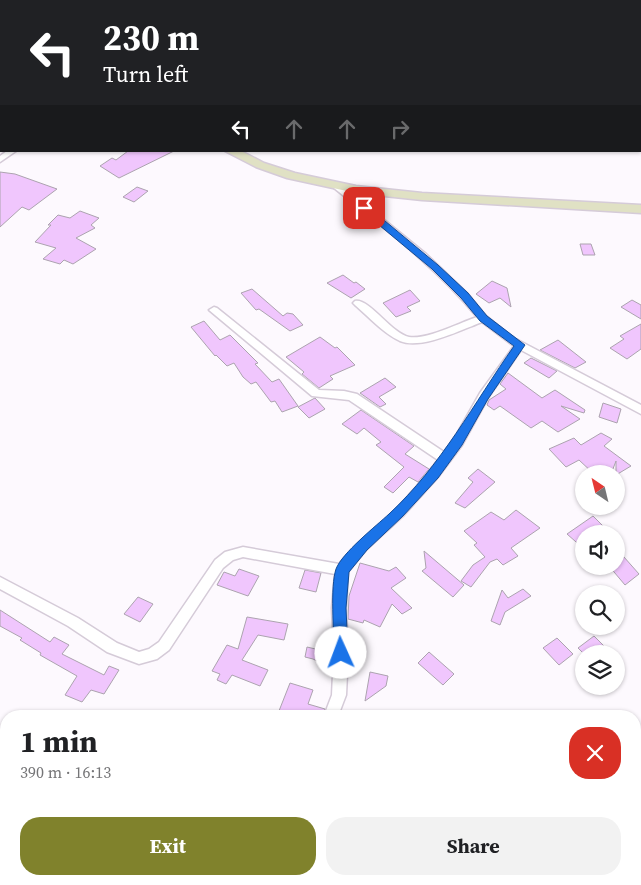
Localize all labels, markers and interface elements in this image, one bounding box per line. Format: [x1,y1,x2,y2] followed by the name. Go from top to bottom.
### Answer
[103,14,199,62] text: 230 m
[20,20,85,85] icon: left
[103,59,188,89] text: Turn left
[227,115,255,143] icon: left
[280,115,308,143] icon: ahead
[333,115,361,143] icon: ahead
[386,115,414,143] icon: right
[343,187,385,229] pin
[350,194,378,222] icon: arrive
[575,465,625,515] north arrow
[575,465,625,695] map controls
[575,525,625,575] button: sound
[575,585,625,635] button: search
[314,626,366,678] position arrow
[575,645,625,695] button: layers
[20,721,98,762] text: 1 min
[569,727,621,779] button: close
[20,761,111,783] text: 390 m · 16:13
[20,817,316,875] button: Exit
[326,817,621,875] button: Share

